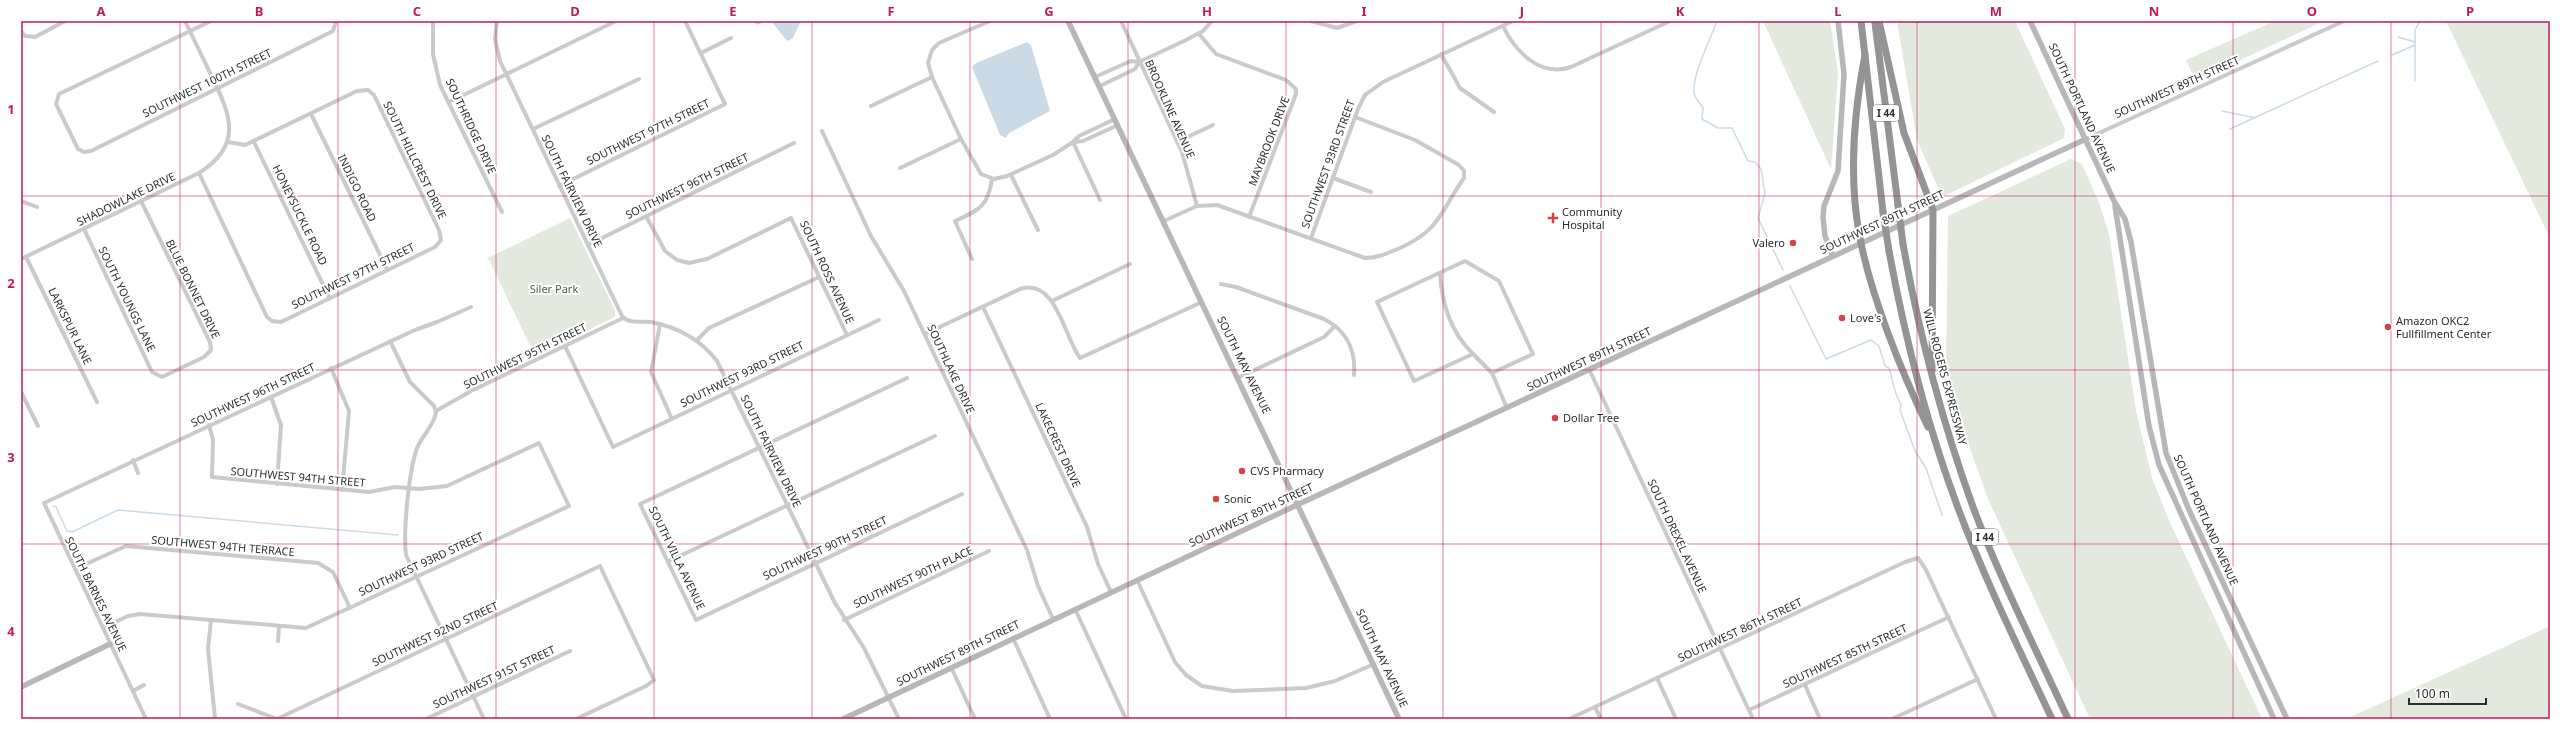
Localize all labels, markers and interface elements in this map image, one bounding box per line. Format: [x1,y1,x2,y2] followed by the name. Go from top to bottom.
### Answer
[97,2,106,20] text: A
[255,2,263,20] text: B
[413,2,421,20] text: C
[570,2,580,20] text: D
[729,2,737,20] text: E
[887,2,895,20] text: F
[1044,2,1054,20] text: G
[1202,2,1212,20] text: H
[1361,2,1367,20] text: I
[1519,2,1524,20] text: J
[1676,2,1685,20] text: K
[1834,2,1842,20] text: L
[1990,2,2002,20] text: M
[2149,2,2159,20] text: N
[2307,2,2317,20] text: O
[2466,2,2474,20] text: P
[2046,40,2119,175] street label: SOUTH PORTLAND AVENUE
[140,45,274,120] street label: SOUTHWEST 100TH STREET
[2112,52,2242,121] street label: SOUTHWEST 89TH STREET
[1142,57,1199,161] street label: BROOKLINE AVENUE
[443,76,500,176] street label: SOUTHRIDGE DRIVE
[1245,94,1293,188] street label: MAYBROOK DRIVE
[584,95,712,168] street label: SOUTHWEST 97TH STREET
[1297,97,1358,230] street label: SOUTHWEST 93RD STREET
[380,98,451,221] street label: SOUTH HILLCREST DRIVE
[7,100,15,118] text: 1
[1873,105,1899,121] road number: I 44
[539,132,606,250] street label: SOUTH FAIRVIEW DRIVE
[623,149,751,222] street label: SOUTHWEST 96TH STREET
[335,151,380,224] street label: INDIGO ROAD
[270,162,331,268] street label: HONEYSUCKLE ROAD
[74,168,178,229] street label: SHADOWLAKE DRIVE
[1817,186,1946,257] street label: SOUTHWEST 89TH STREET
[1562,204,1623,232] place label: Community Hospital
[1547,212,1559,224] marker: Community Hospital
[797,218,858,326] street label: SOUTH ROSS AVENUE
[1752,235,1785,250] place label: Valero
[163,237,224,341] street label: BLUE BONNET DRIVE
[1788,238,1798,248] marker: Valero
[289,239,417,312] street label: SOUTHWEST 97TH STREET
[96,244,159,354] street label: SOUTH YOUNGS LANE
[7,274,15,292] text: 2
[530,281,578,296] park label: Siler Park
[45,285,96,367] street label: LARKSPUR LANE
[1920,307,1971,447] street label: WILL ROGERS EXPRESSWAY
[1850,310,1881,325] place label: Love's
[1214,313,1275,416] street label: SOUTH MAY AVENUE
[1837,313,1847,323] marker: Love's
[2396,313,2492,341] place label: Amazon OKC2 Fullfillment Center
[461,319,589,392] street label: SOUTHWEST 95TH STREET
[924,322,979,416] street label: SOUTHLAKE DRIVE
[2383,322,2393,332] marker: Amazon OKC2 Fullfillment Center
[1524,323,1653,394] street label: SOUTHWEST 89TH STREET
[677,337,806,410] street label: SOUTHWEST 93RD STREET
[188,359,317,430] street label: SOUTHWEST 96TH STREET
[738,392,805,510] street label: SOUTH FAIRVIEW DRIVE
[1032,400,1085,490] street label: LAKECREST DRIVE
[1563,410,1619,425] place label: Dollar Tree
[1550,413,1560,423] marker: Dollar Tree
[7,448,15,466] text: 3
[2171,452,2242,588] street label: SOUTH PORTLAND AVENUE
[230,463,366,490] street label: SOUTHWEST 94TH STREET
[1250,463,1324,478] place label: CVS Pharmacy
[1237,466,1247,476] marker: CVS Pharmacy
[1644,477,1710,595] street label: SOUTH DREXEL AVENUE
[1186,479,1315,550] street label: SOUTHWEST 89TH STREET
[1224,491,1252,506] place label: Sonic
[1211,494,1221,504] marker: Sonic
[646,504,709,612] street label: SOUTH VILLA AVENUE
[760,512,889,583] street label: SOUTHWEST 90TH STREET
[356,528,486,599] street label: SOUTHWEST 93RD STREET
[1972,529,1998,545] road number: I 44
[151,532,295,559] street label: SOUTHWEST 94TH TERRACE
[62,534,131,654] street label: SOUTH BARNES AVENUE
[851,542,975,611] street label: SOUTHWEST 90TH PLACE
[1675,594,1804,665] street label: SOUTHWEST 86TH STREET
[369,598,500,669] street label: SOUTHWEST 92ND STREET
[1353,606,1412,709] street label: SOUTH MAY AVENUE
[894,616,1022,689] street label: SOUTHWEST 89TH STREET
[1780,620,1909,691] street label: SOUTHWEST 85TH STREET
[7,622,15,640] text: 4
[430,642,557,712] street label: SOUTHWEST 91ST STREET
[2409,680,2486,706] scale bar
[2415,685,2450,702] text: 100 m

